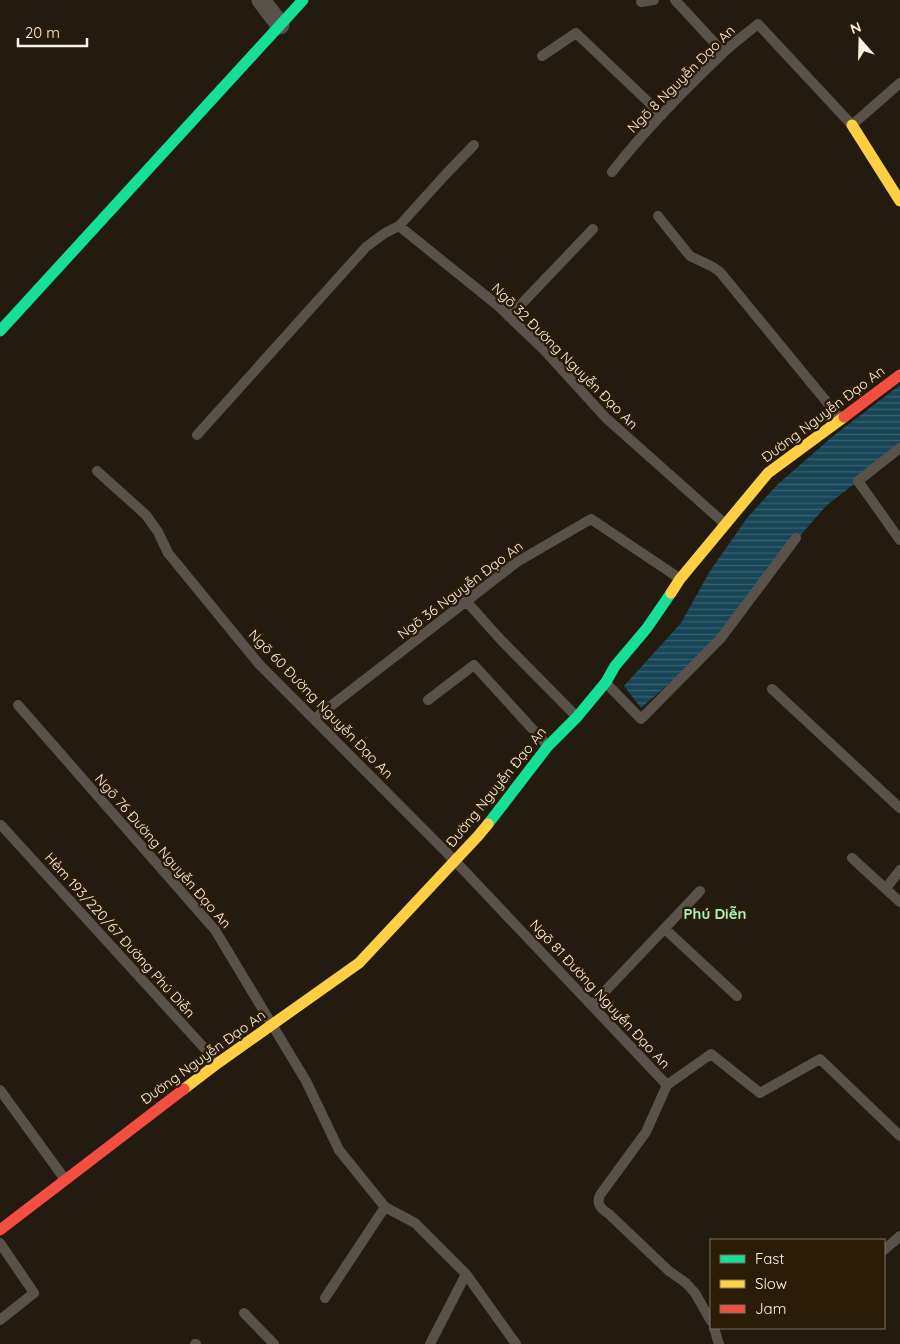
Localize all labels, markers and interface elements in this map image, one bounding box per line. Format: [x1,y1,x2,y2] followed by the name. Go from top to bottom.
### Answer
[18,15,86,47] scale bar
[835,15,885,65] north arrow
[848,18,863,38] text: N
[623,21,739,137] street label: Ngõ 8 Nguyễn Đạo An
[25,23,60,42] text: 20 m
[488,279,642,433] street label: Ngõ 32 Đường Nguyễn Đạo An
[758,362,888,466] street label: Đường Nguyễn Đạo An
[394,537,526,643] street label: Ngõ 36 Nguyễn Đạo An
[245,626,397,782] street label: Ngõ 60 Đường Nguyễn Đạo An
[442,723,550,851] street label: Đường Nguyễn Đạo An
[91,770,235,932] street label: Ngõ 76 Đường Nguyễn Đạo An
[41,849,199,1021] street label: Hẻm 193/220/67 Đường Phú Diễn
[684,904,746,923] district label: Phú Diễn
[526,916,674,1072] street label: Ngõ 81 Đường Nguyễn Đạo An
[137,1006,269,1108] street label: Đường Nguyễn Đạo An
[710,1239,885,1329] legend
[755,1249,784,1268] text: Fast
[755,1274,787,1293] text: Slow
[755,1299,786,1318] text: Jam

